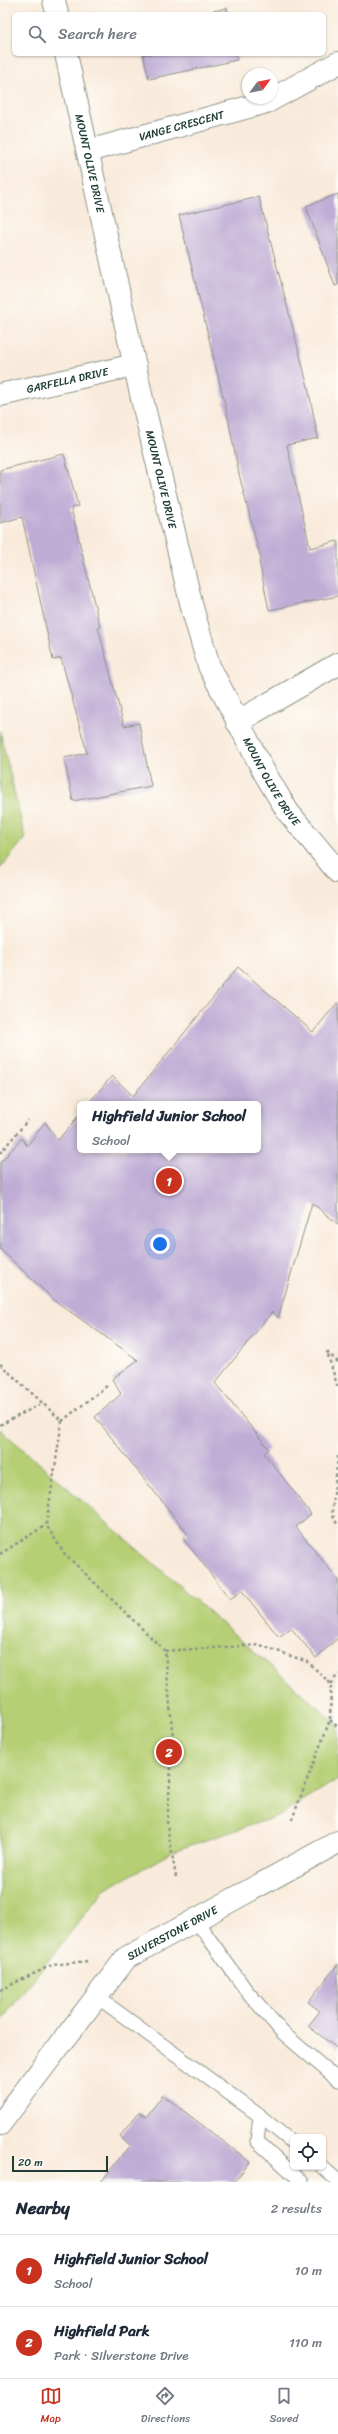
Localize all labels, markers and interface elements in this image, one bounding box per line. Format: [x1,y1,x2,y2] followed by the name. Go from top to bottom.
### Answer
[12,12,326,56] search box
[58,21,137,47] text: Search here
[26,23,48,45] icon: search
[242,68,278,104] north arrow
[137,105,227,147] street label: VANGE CRESCENT
[70,112,110,216] street label: MOUNT OLIVE DRIVE
[25,362,111,399] street label: GARFELLA DRIVE
[140,428,182,532] street label: MOUNT OLIVE DRIVE
[237,734,306,831] street label: MOUNT OLIVE DRIVE
[77,1101,261,1153] popup
[92,1103,246,1129] text: Highfield Junior School
[92,1129,130,1152] text: School
[156,1166,182,1196] pin: 1
[150,1234,170,1254] your location
[156,1737,182,1767] pin: 2
[123,1900,222,1966] street label: SILVERSTONE DRIVE
[290,2134,326,2170] map controls
[290,2134,326,2170] button: locate
[18,2153,43,2172] text: 20 m
[12,2154,108,2173] scale bar
[16,2193,70,2223] text: Nearby
[271,2197,322,2220] text: 2 results
[54,2246,208,2272] text: Highfield Junior School
[26,2259,32,2282] text: 1
[295,2259,322,2282] text: 10 m
[54,2272,92,2295] text: School
[54,2318,150,2344] text: Highfield Park
[25,2331,33,2354] text: 2
[289,2331,322,2354] text: 110 m
[54,2344,189,2367] text: Park · Silverstone Drive
[40,2385,62,2428] tab: Map
[141,2385,190,2428] tab: Directions
[269,2385,298,2428] tab: Saved

